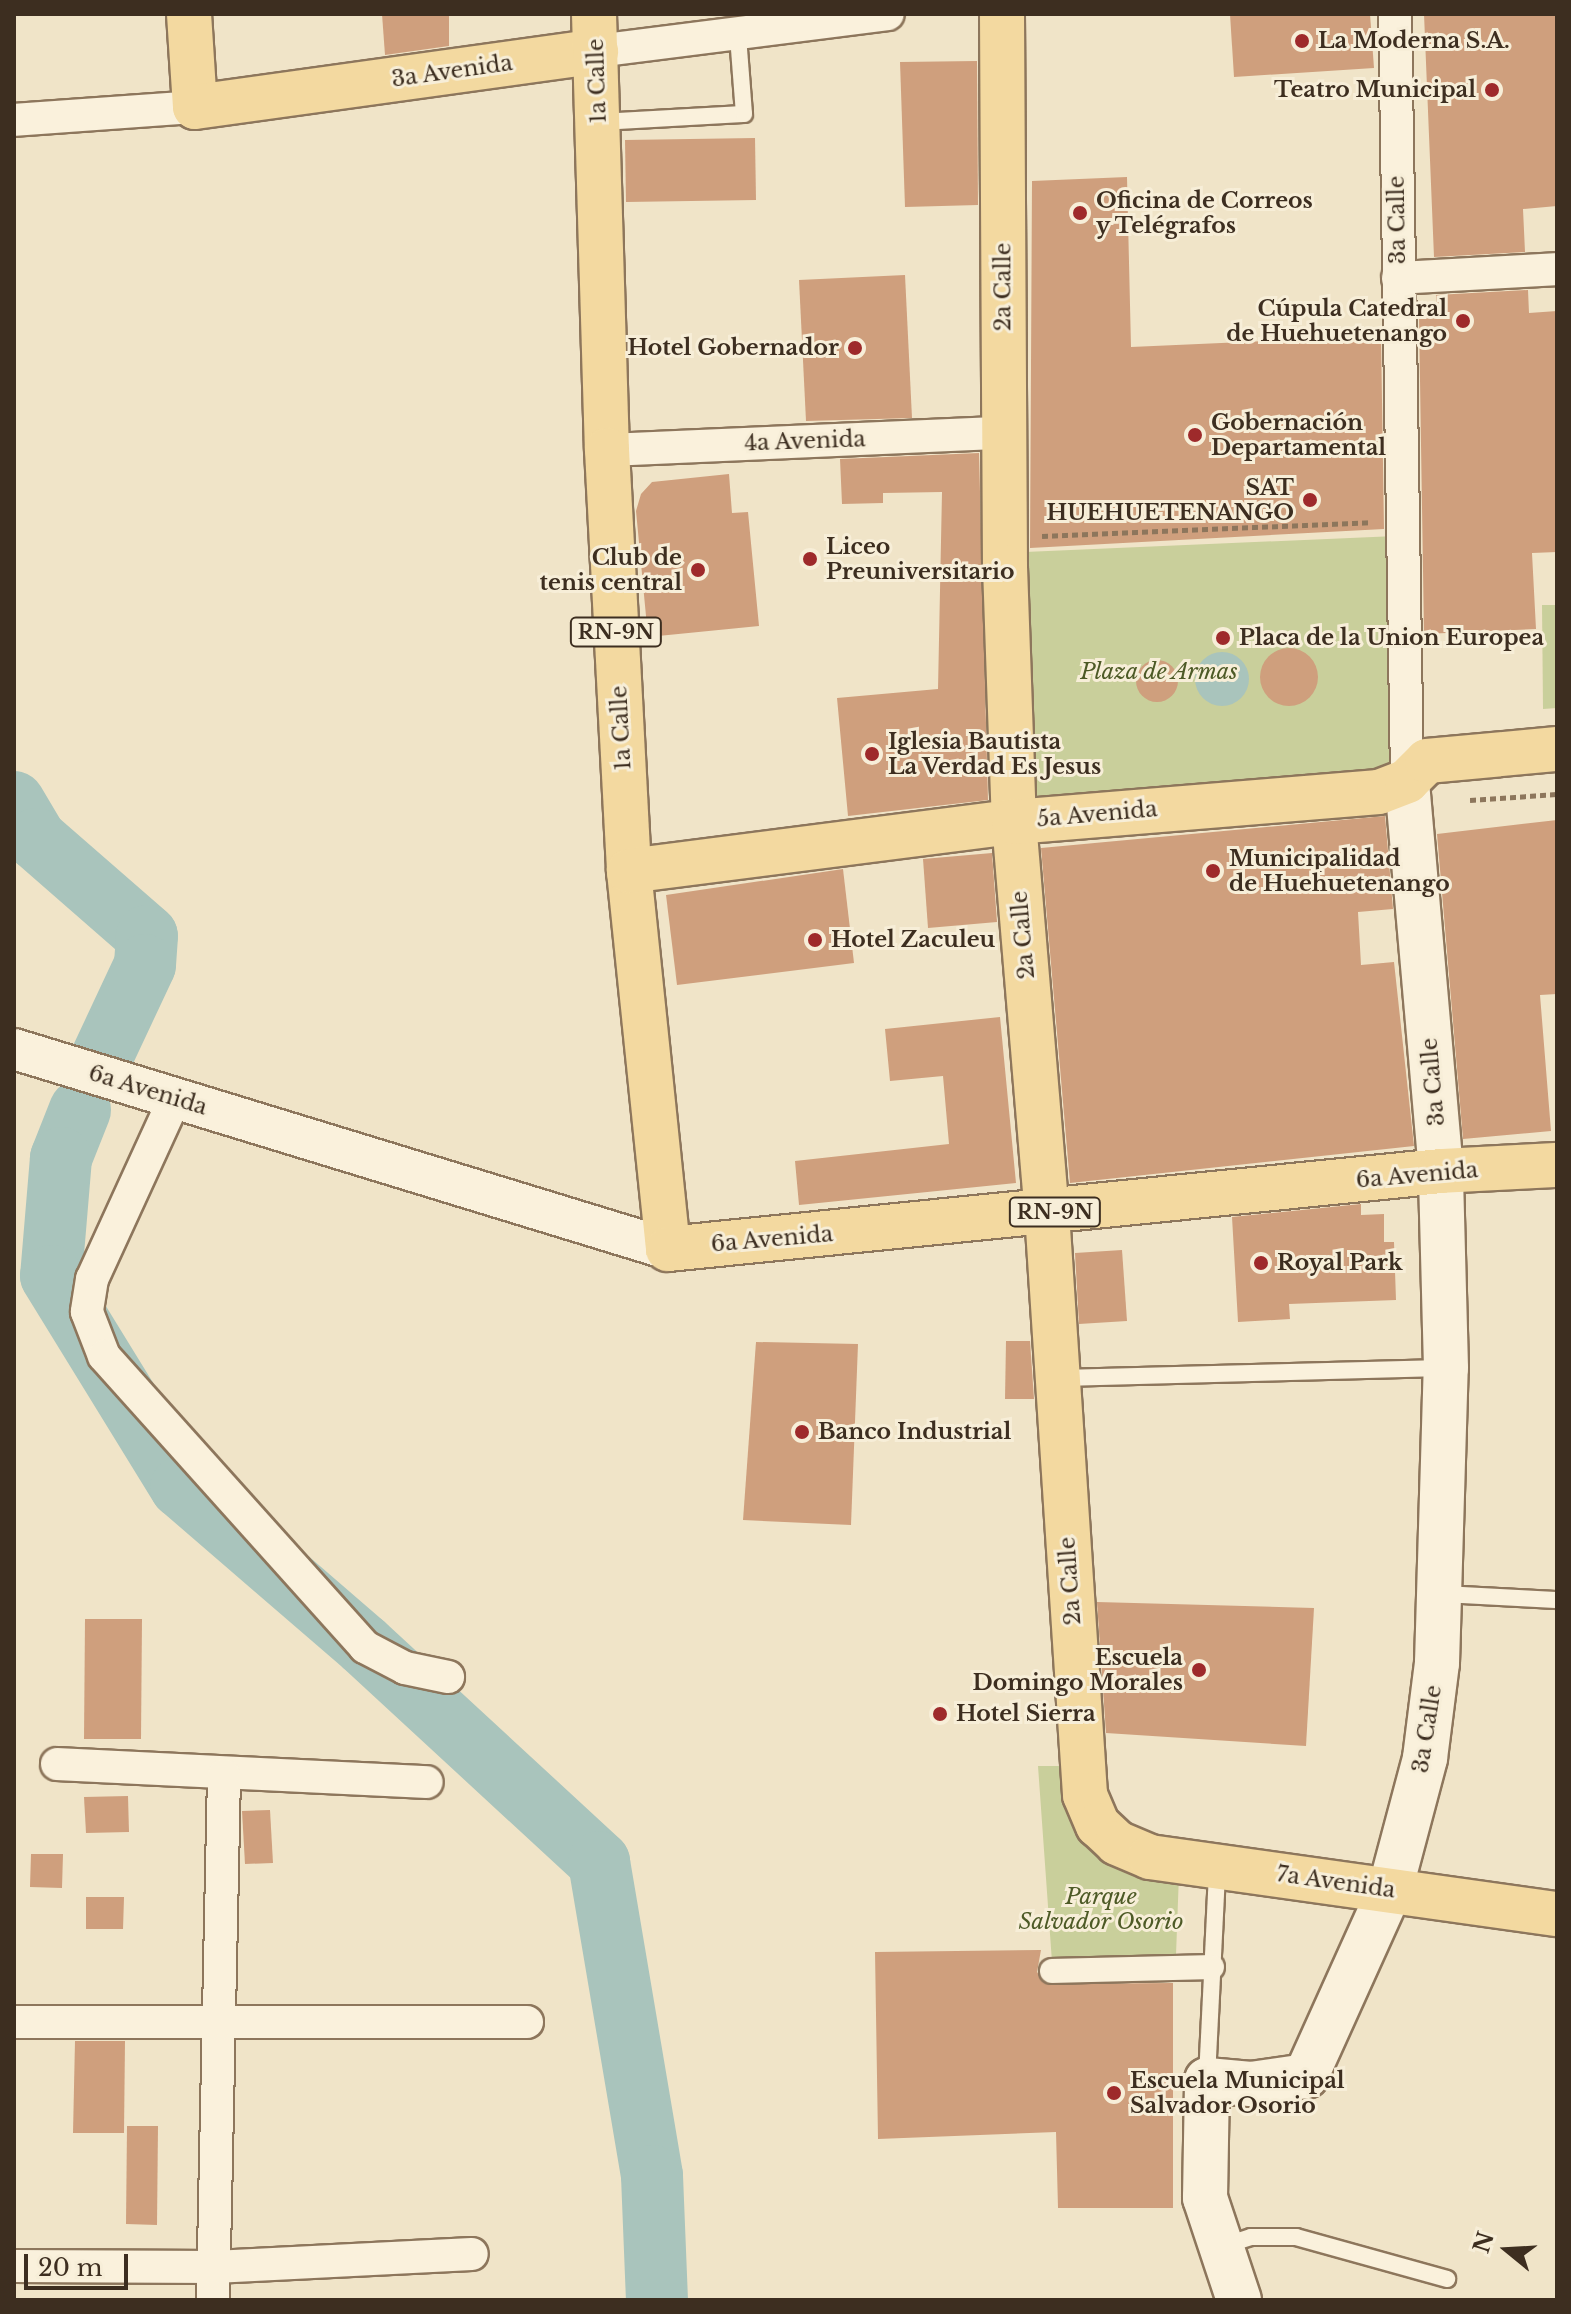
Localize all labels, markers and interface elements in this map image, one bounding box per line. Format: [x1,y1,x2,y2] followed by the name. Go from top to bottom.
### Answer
[1318,28,1510,54] place label: La Moderna S.A.
[1293,32,1311,50] marker: La Moderna S.A.
[582,38,612,124] street label: 1a Calle
[389,49,515,93] street label: 3a Avenida
[1274,77,1476,103] place label: Teatro Municipal
[1483,81,1501,99] marker: Teatro Municipal
[1383,175,1411,265] street label: 3a Calle
[1096,187,1313,238] place label: Oficina de Correos y Telégrafos
[1071,204,1089,222] marker: Oficina de Correos y Telégrafos
[990,243,1016,331] street label: 2a Calle
[1226,295,1447,346] place label: Cúpula Catedral de Huehuetenango
[1454,312,1472,330] marker: Cúpula Catedral de Huehuetenango
[627,335,839,361] place label: Hotel Gobernador
[846,339,864,357] marker: Hotel Gobernador
[1211,409,1386,460] place label: Gobernación Departamental
[743,426,867,456] street label: 4a Avenida
[1186,426,1204,444] marker: Gobernación Departamental
[1046,474,1294,526] place label: SAT HUEHUETENANGO
[1301,491,1319,509] marker: SAT HUEHUETENANGO
[826,533,1015,584] place label: Liceo Preuniversitario
[540,544,682,596] place label: Club de tenis central
[801,550,819,568] marker: Liceo Preuniversitario
[689,561,707,579] marker: Club de tenis central
[568,616,664,648] road number: RN-9N
[1239,625,1544,651] place label: Placa de la Union Europea
[1214,629,1232,647] marker: Placa de la Union Europea
[1079,659,1239,685] park label: Plaza de Armas
[606,685,636,771] street label: 1a Calle
[888,728,1102,780] place label: Iglesia Bautista La Verdad Es Jesus
[863,745,881,763] marker: Iglesia Bautista La Verdad Es Jesus
[1035,796,1159,832] street label: 5a Avenida
[1229,845,1450,896] place label: Municipalidad de Huehuetenango
[1204,862,1222,880] marker: Municipalidad de Huehuetenango
[1006,890,1040,980] street label: 2a Calle
[831,927,995,953] place label: Hotel Zaculeu
[806,931,824,949] marker: Hotel Zaculeu
[1416,1037,1450,1127] street label: 3a Calle
[85,1059,211,1121] street label: 6a Avenida
[1354,1156,1480,1194] street label: 6a Avenida
[1007,1196,1103,1228] road number: RN-9N
[709,1220,835,1258] street label: 6a Avenida
[1277,1250,1403,1276] place label: Royal Park
[1252,1254,1270,1272] marker: Royal Park
[818,1419,1011,1445] place label: Banco Industrial
[793,1423,811,1441] marker: Banco Industrial
[1054,1536,1086,1626] street label: 2a Calle
[973,1644,1183,1696] place label: Escuela Domingo Morales
[1190,1661,1208,1679] marker: Escuela Domingo Morales
[1407,1683,1447,1775] street label: 3a Calle
[956,1701,1096,1727] place label: Hotel Sierra
[931,1705,949,1723] marker: Hotel Sierra
[1274,1861,1398,1903] street label: 7a Avenida
[1018,1883,1184,1934] park label: Parque Salvador Osorio
[1130,2067,1345,2118] place label: Escuela Municipal Salvador Osorio
[1105,2084,1123,2102] marker: Escuela Municipal Salvador Osorio
[1467,2210,1547,2290] north arrow
[1468,2228,1500,2256] text: N
[28,2238,132,2288] scale bar
[38,2253,103,2282] text: 20 m

